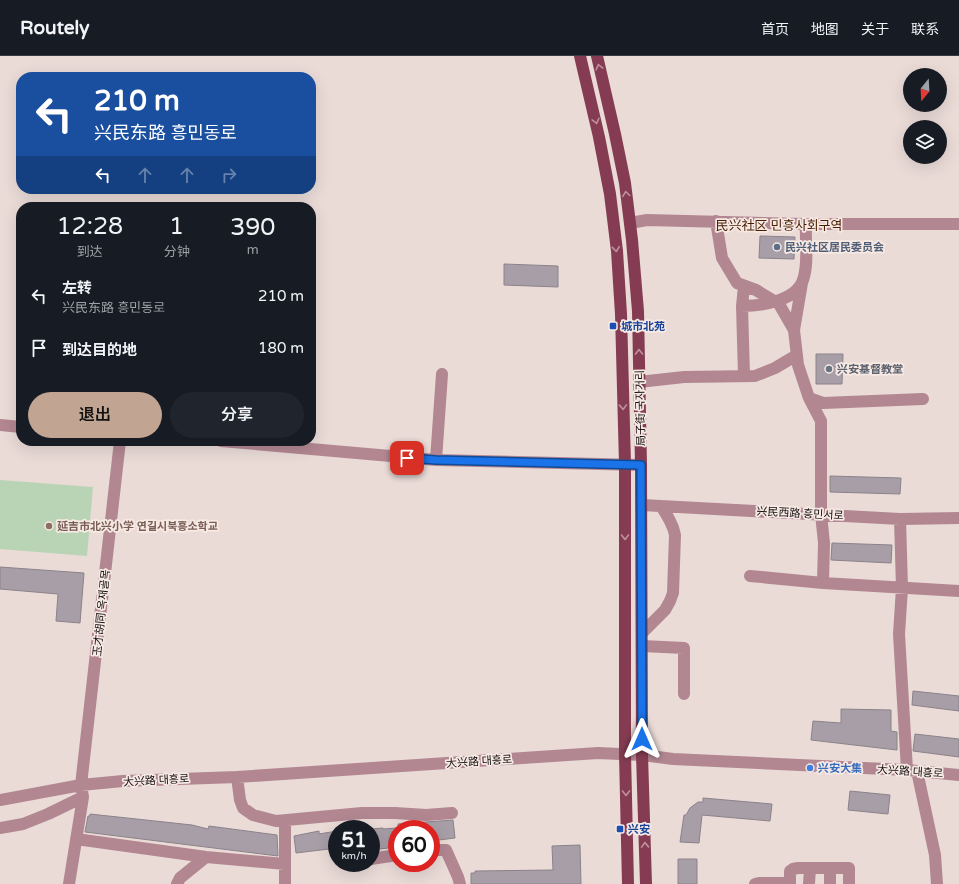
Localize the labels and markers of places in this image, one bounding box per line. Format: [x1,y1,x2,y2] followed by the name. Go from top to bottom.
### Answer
[785,241,884,254] place label: 民兴社区居民委员会
[772,242,782,252] marker: 民兴社区居民委员会
[621,320,665,333] place label: 城市北苑
[608,321,618,331] marker: 城市北苑
[837,363,903,376] place label: 兴安基督教堂
[824,364,834,374] marker: 兴安基督教堂
[390,441,424,475] pin
[57,520,218,533] place label: 延吉市北兴小学 연길시북흥소학교
[44,521,54,531] marker: 延吉市北兴小学 연길시북흥소학교
[818,762,862,775] place label: 兴安大集
[805,763,815,773] marker: 兴安大集
[628,823,650,836] place label: 兴安
[615,824,625,834] marker: 兴安

